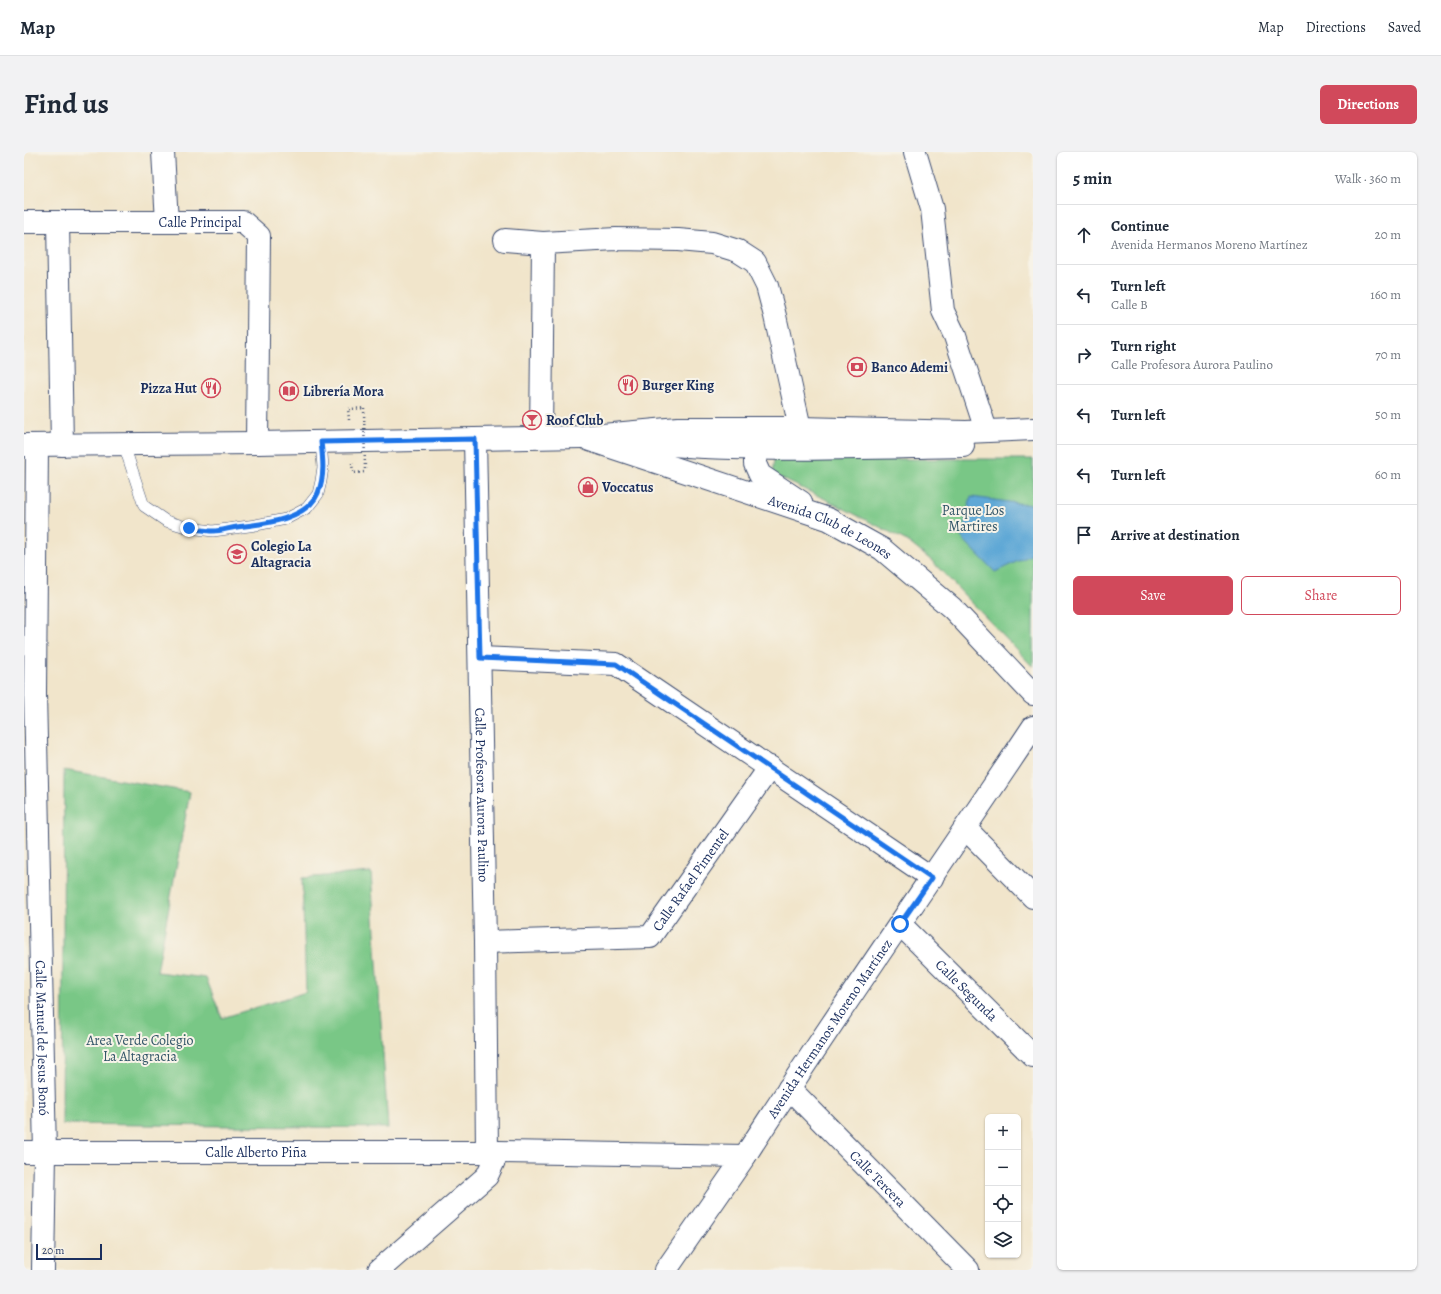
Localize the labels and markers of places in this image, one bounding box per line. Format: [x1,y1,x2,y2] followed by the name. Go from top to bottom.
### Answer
[846,356,868,378] bank icon: Banco Ademi
[871,358,948,377] place label: Banco Ademi
[617,374,639,396] restaurant icon: Burger King
[642,376,715,395] place label: Burger King
[200,377,222,399] restaurant icon: Pizza Hut
[140,379,197,398] place label: Pizza Hut
[278,380,300,402] library icon: Librería Mora
[303,382,384,401] place label: Librería Mora
[521,409,543,431] bar icon: Roof Club
[546,411,603,430] place label: Roof Club
[577,476,599,498] shop icon: Voccatus
[601,478,654,497] place label: Voccatus
[250,537,312,572] place label: Colegio La Altagracia
[226,543,248,565] school or university icon: Colegio La Altagracia

